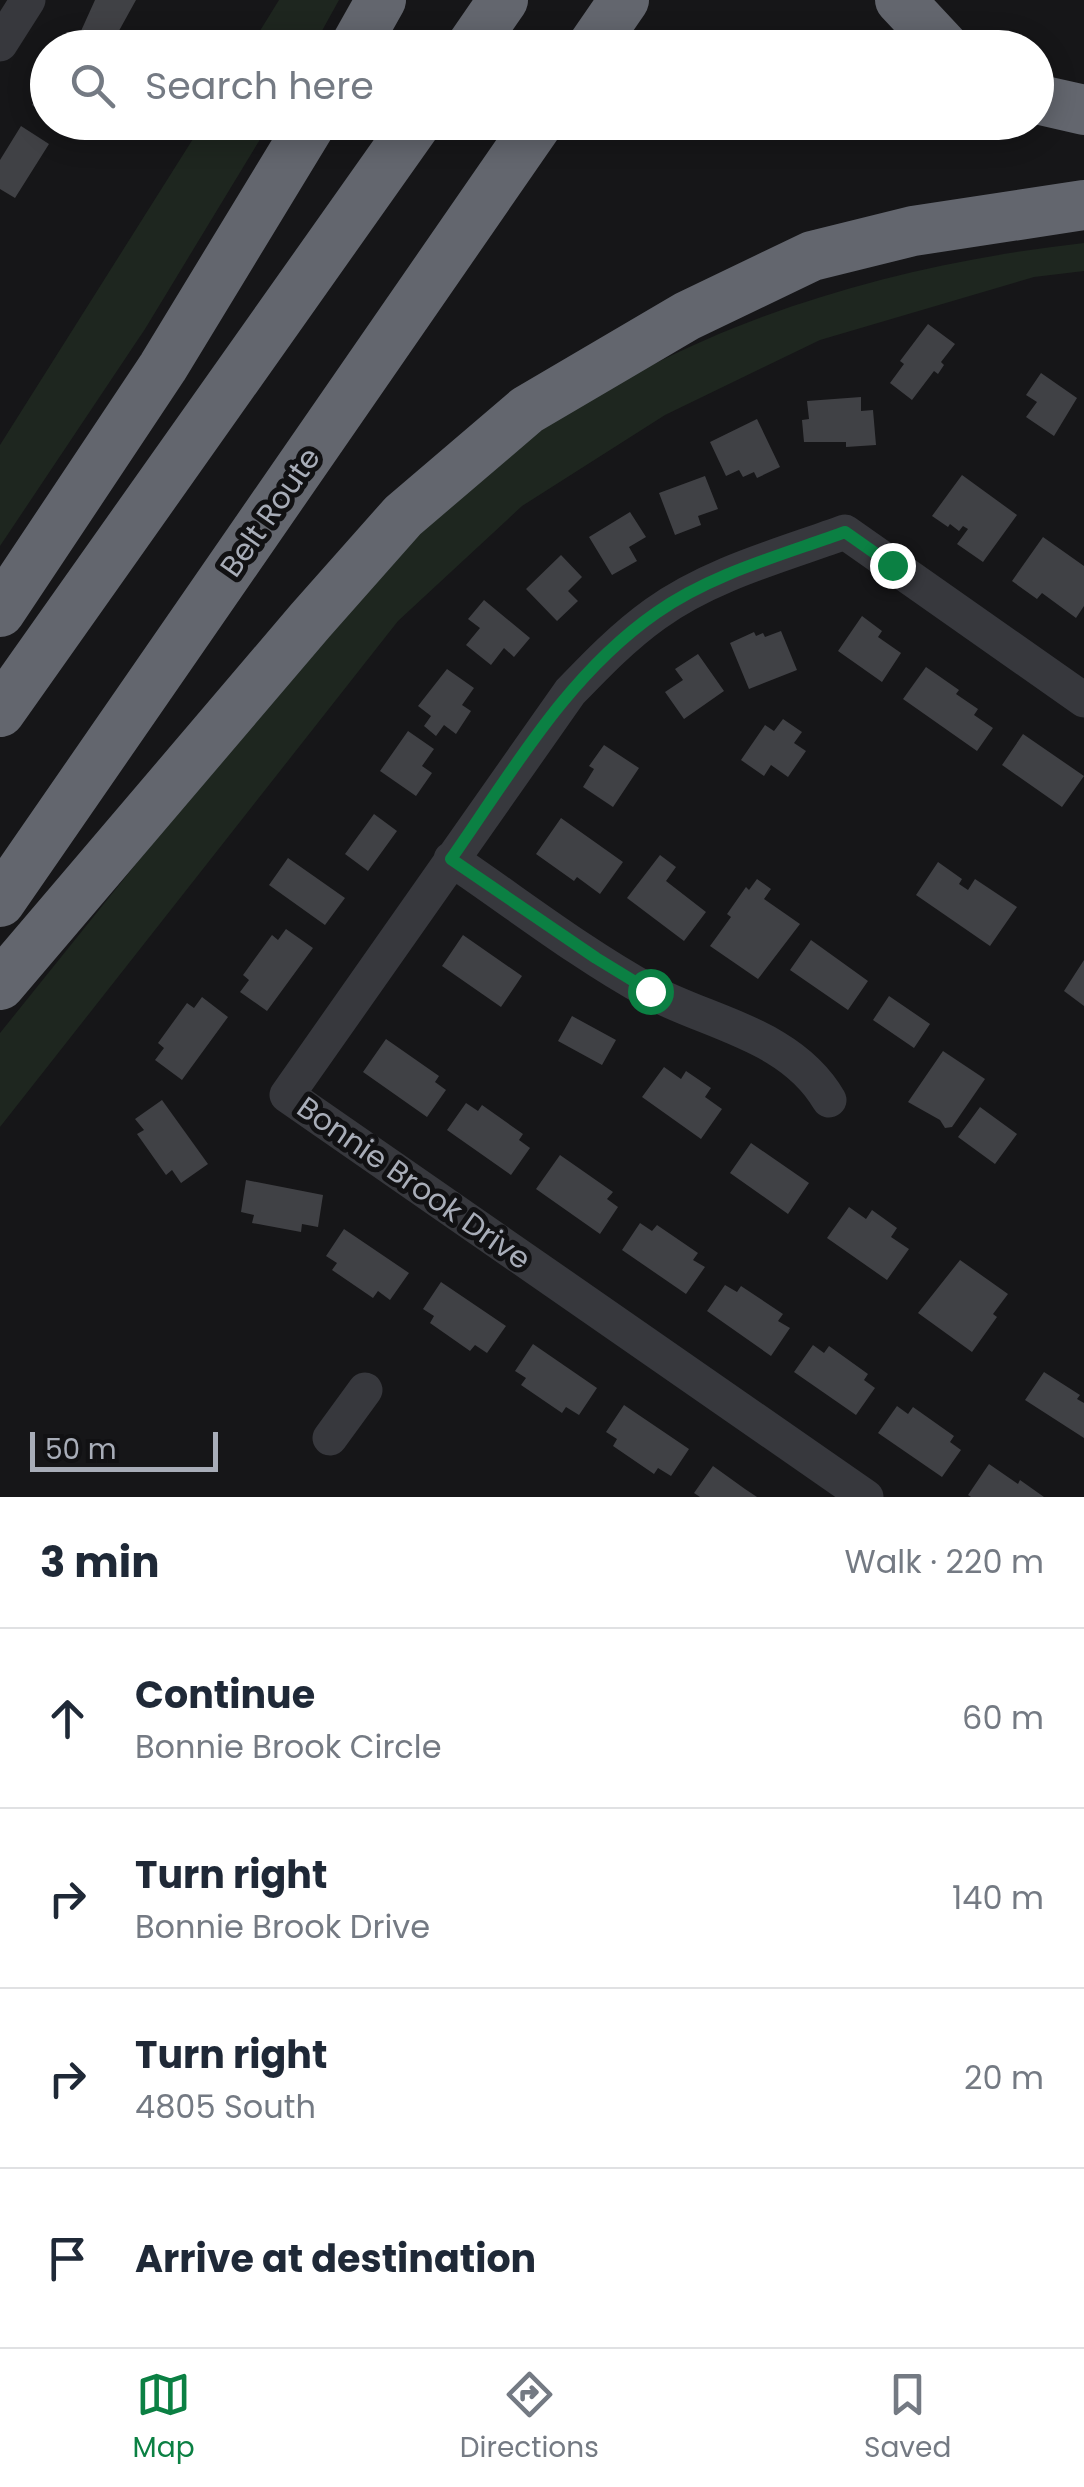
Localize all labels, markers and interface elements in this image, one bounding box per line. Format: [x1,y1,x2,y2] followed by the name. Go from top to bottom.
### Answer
[30,30,1054,140] search box
[65,58,120,113] icon: search
[145,59,374,112] text: Search here
[210,438,330,586] street label: Belt Route
[870,543,916,589] route end
[628,969,674,1015] route start
[288,1086,540,1280] street label: Bonnie Brook Drive
[30,1427,218,1472] scale bar
[45,1430,116,1469] text: 50 m
[40,1533,160,1592] text: 3 min
[845,1539,1044,1584] text: Walk · 220 m
[135,1668,315,1721] text: Continue
[40,1691,95,1746] icon: ahead
[962,1695,1044,1740] text: 60 m
[135,1724,442,1769] text: Bonnie Brook Circle
[135,1848,327,1901] text: Turn right
[40,1871,95,1926] icon: right
[952,1875,1044,1920] text: 140 m
[135,1904,430,1949] text: Bonnie Brook Drive
[135,2028,327,2081] text: Turn right
[40,2051,95,2106] icon: right
[964,2055,1044,2100] text: 20 m
[135,2084,316,2129] text: 4805 South
[40,2231,95,2286] icon: arrive
[135,2232,536,2285] text: Arrive at destination
[133,2367,195,2469] tab: Map
[460,2367,599,2469] tab: Directions
[864,2367,951,2469] tab: Saved

